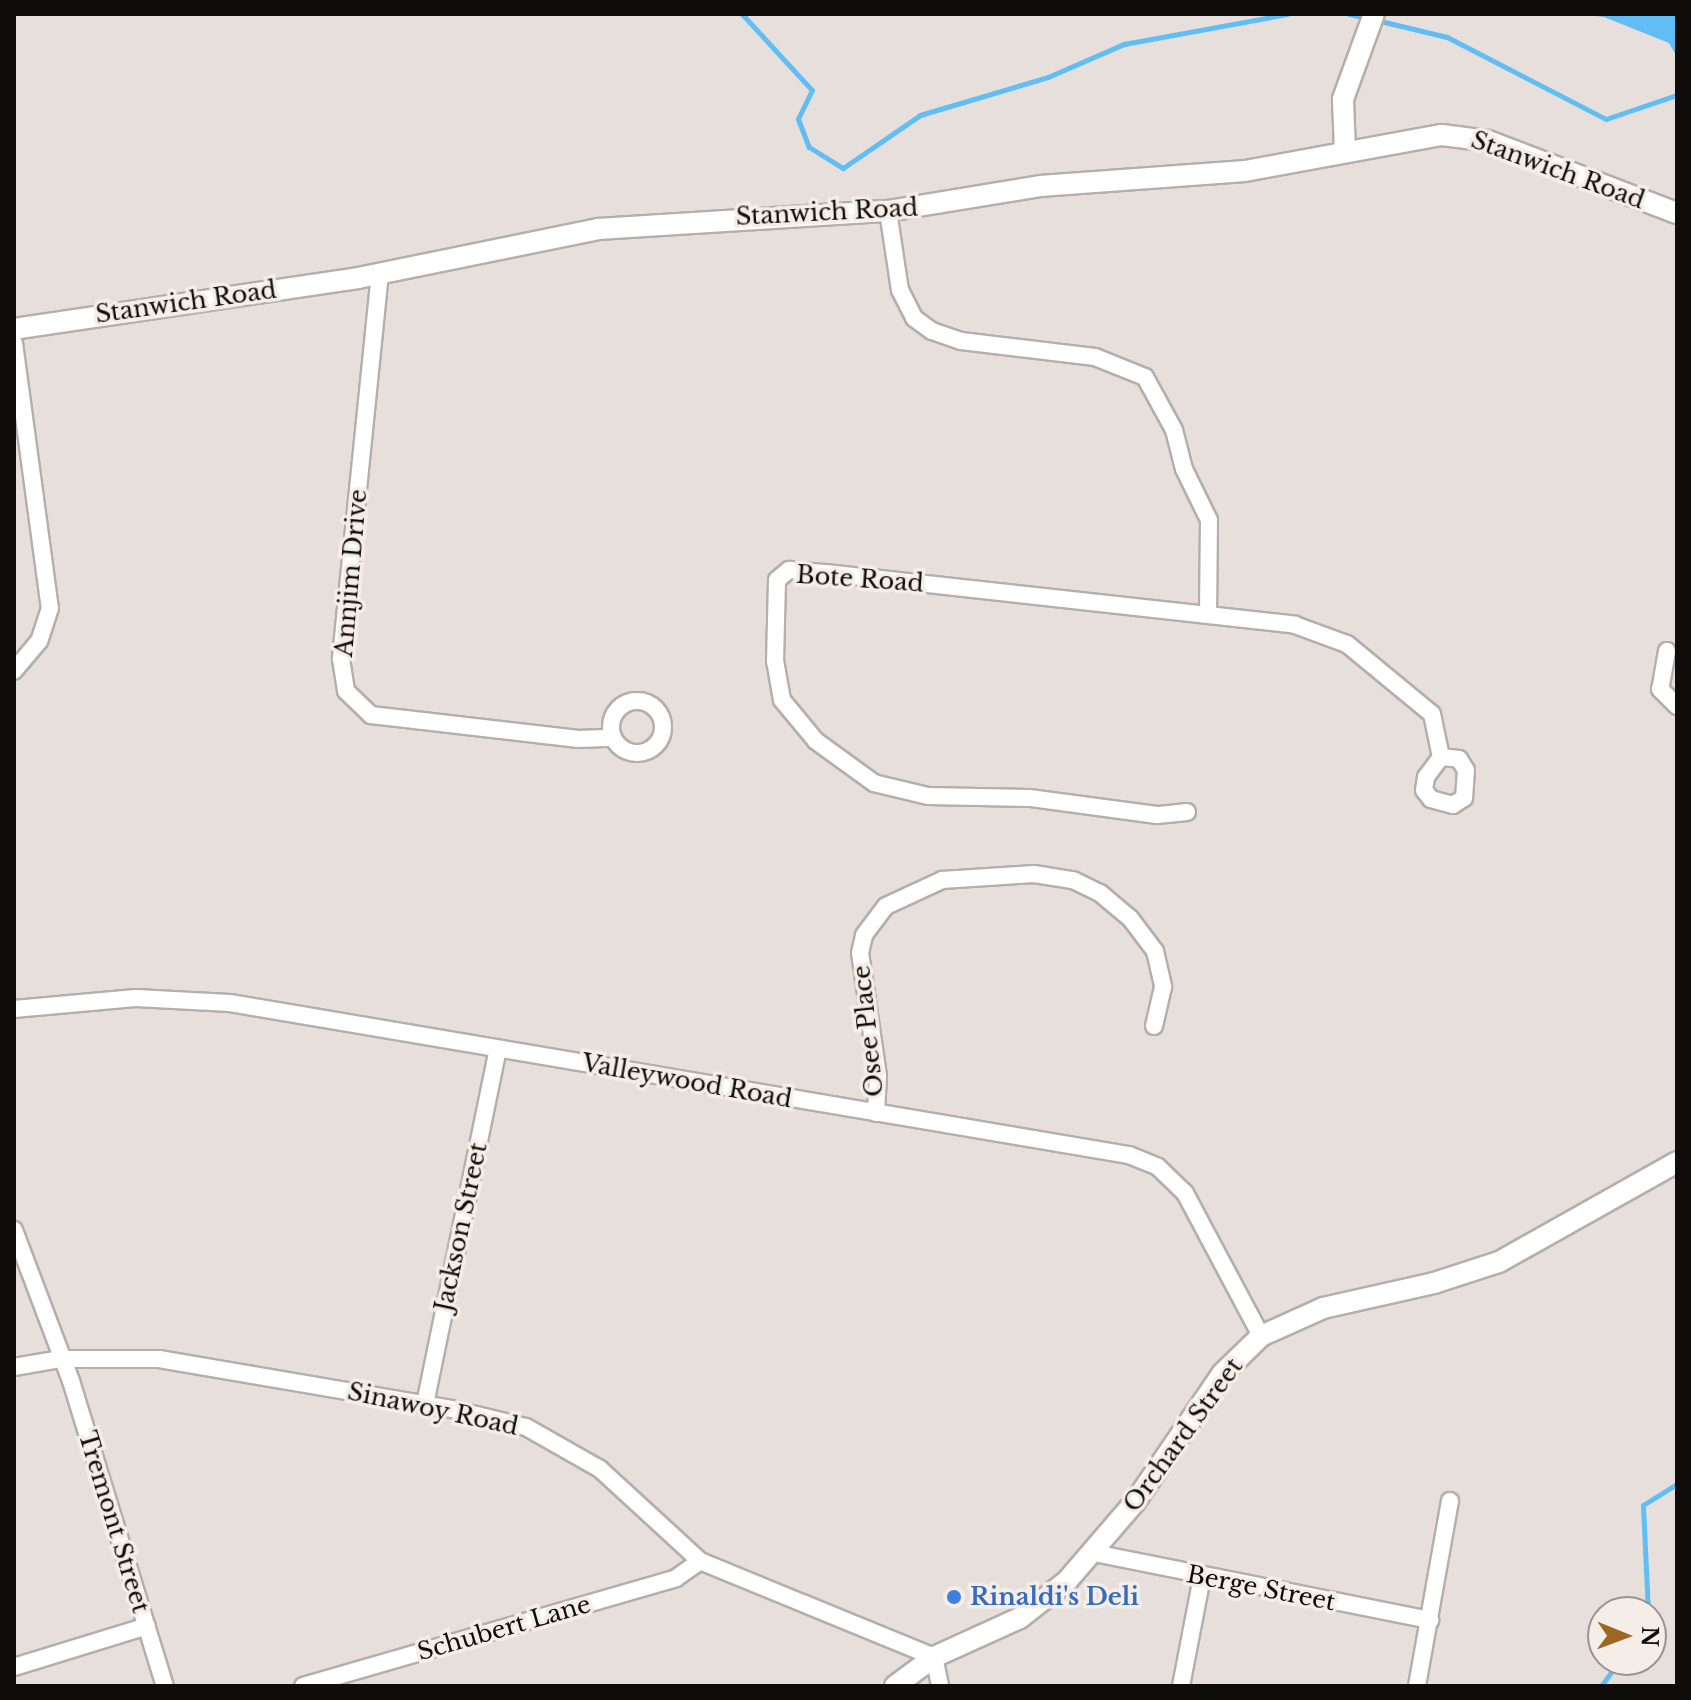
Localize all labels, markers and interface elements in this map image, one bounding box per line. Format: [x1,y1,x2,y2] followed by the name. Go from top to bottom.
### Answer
[1467,125,1649,215] street label: Stanwich Road
[735,193,919,231] street label: Stanwich Road
[94,275,278,329] street label: Stanwich Road
[329,488,373,658] street label: Annjim Drive
[795,560,925,598] street label: Bote Road
[847,964,889,1098] street label: Osee Place
[580,1048,794,1114] street label: Valleywood Road
[429,1140,493,1314] street label: Jackson Street
[1118,1352,1248,1518] street label: Orchard Street
[345,1377,521,1441] street label: Sinawoy Road
[73,1428,155,1616] street label: Tremont Street
[1184,1559,1338,1617] street label: Berge Street
[970,1583,1139,1611] place label: Rinaldi's Deli
[945,1588,963,1606] marker: Rinaldi's Deli
[414,1590,594,1666] street label: Schubert Lane
[1587,1596,1667,1676] north arrow
[1636,1626,1663,1647] text: N

